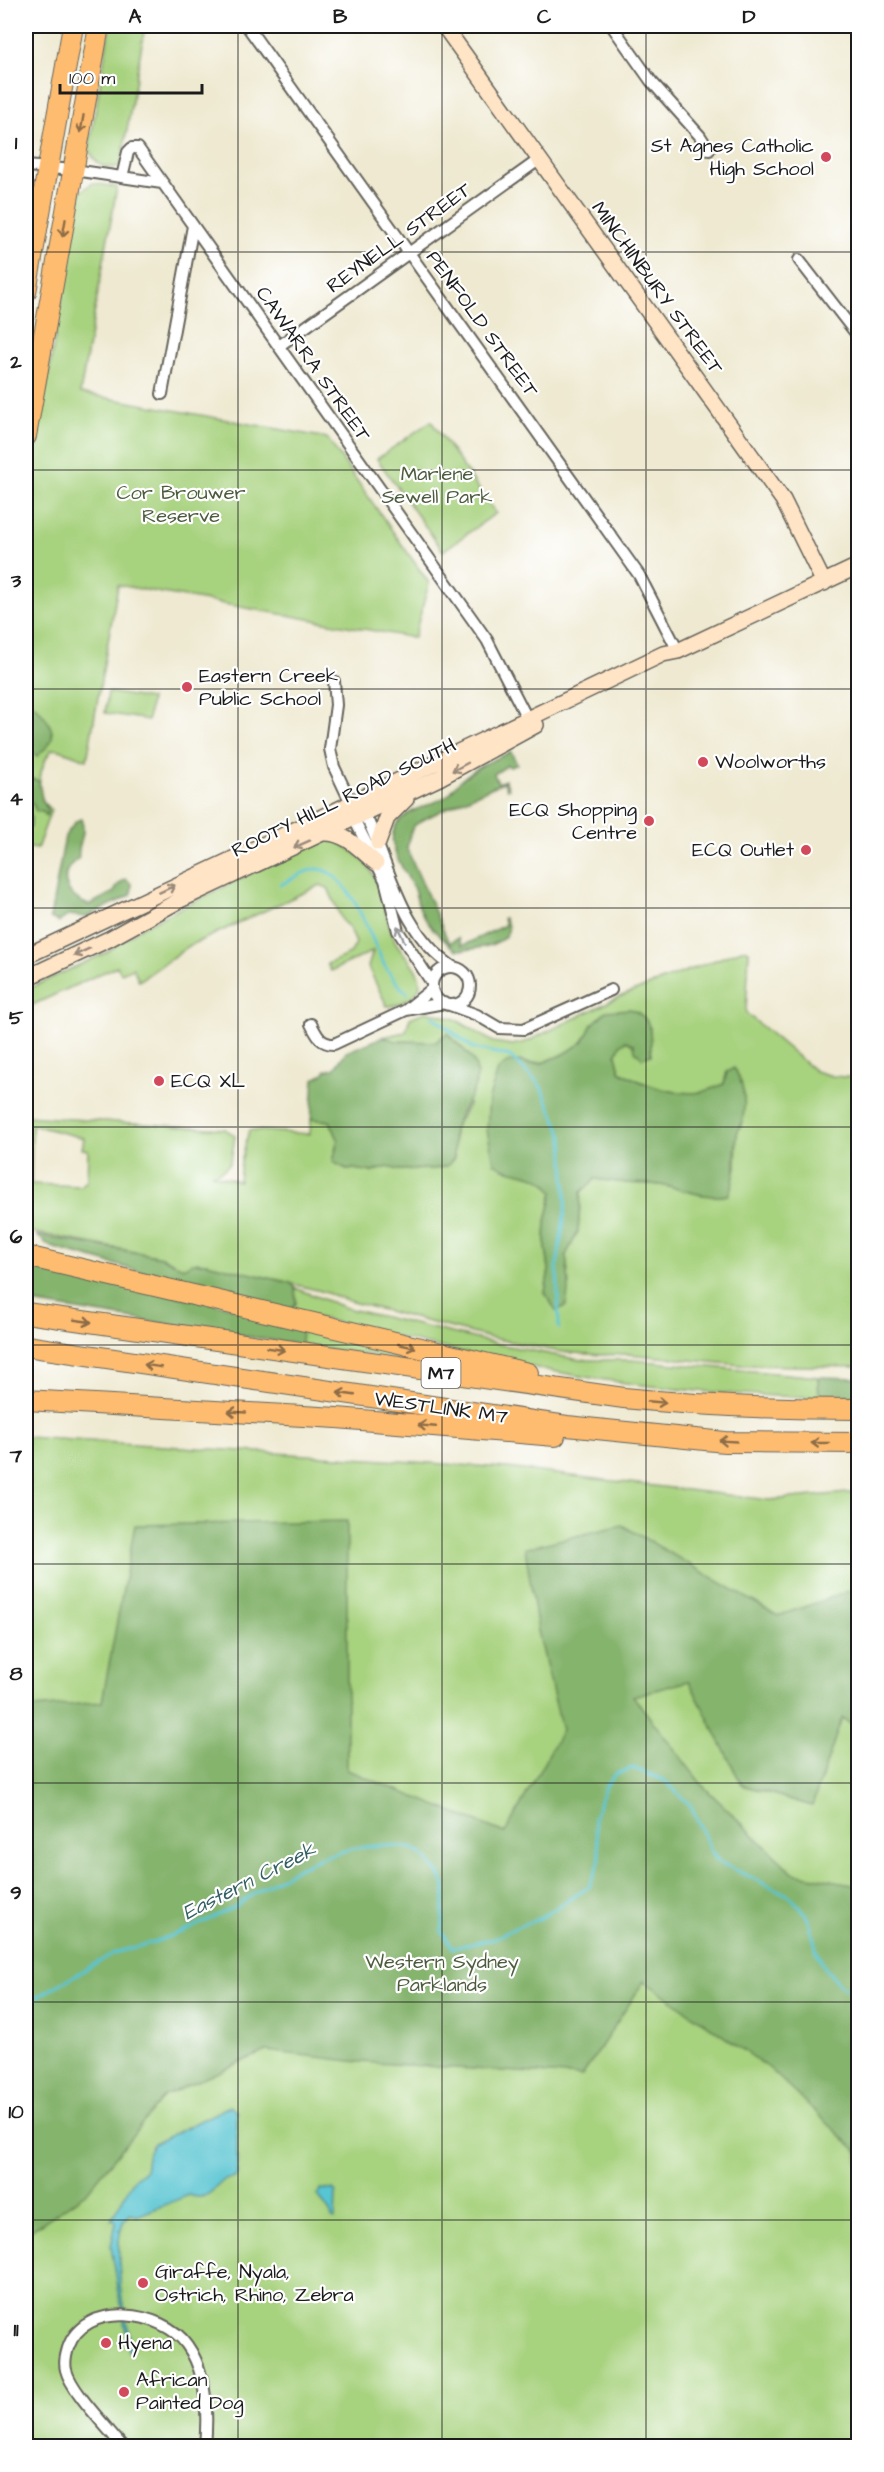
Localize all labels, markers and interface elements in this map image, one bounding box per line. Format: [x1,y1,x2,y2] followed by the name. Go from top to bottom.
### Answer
[129,3,142,31] text: A
[333,3,348,31] text: B
[537,3,552,31] text: C
[743,3,756,31] text: D
[60,57,202,95] scale bar
[69,66,115,91] text: 100 m
[76,114,87,134] one-way arrow
[15,129,18,157] text: 1
[651,132,814,184] place label: St Agnes Catholic High School
[819,150,833,164] marker: St Agnes Catholic High School
[321,176,477,300] street label: REYNELL STREET
[585,196,730,381] street label: MINCHINBURY STREET
[58,217,69,237] one-way arrow
[419,245,545,403] street label: PENFOLD STREET
[249,281,377,448] street label: CAWARRA STREET
[9,348,22,376] text: 2
[381,460,493,511] park label: Marlene Sewell Park
[116,479,246,530] park label: Cor Brouwer Reserve
[10,567,22,595] text: 3
[199,662,338,713] place label: Eastern Creek Public School
[180,680,194,694] marker: Eastern Creek Public School
[227,731,461,865] street label: ROOTY HILL ROAD SOUTH
[715,748,826,776] place label: Woolworths
[696,755,710,769] marker: Woolworths
[452,761,469,773] one-way arrow
[9,785,23,813] text: 4
[509,796,637,847] place label: ECQ Shopping Centre
[642,814,656,828] marker: ECQ Shopping Centre
[692,836,794,864] place label: ECQ Outlet
[293,838,311,850] one-way arrow
[799,843,813,857] marker: ECQ Outlet
[157,883,175,895] one-way arrow
[394,926,406,944] one-way arrow
[73,947,91,959] one-way arrow
[9,1004,24,1032] text: 5
[171,1067,245,1095] place label: ECQ XL
[152,1074,166,1088] marker: ECQ XL
[10,1223,23,1251] text: 6
[73,1316,93,1327] one-way arrow
[397,1341,416,1353] one-way arrow
[266,1344,286,1355] one-way arrow
[422,1358,460,1388] road number: M7
[143,1360,163,1371] one-way arrow
[373,1385,509,1431] street label: WESTLINK M7
[336,1388,356,1399] one-way arrow
[646,1397,666,1408] one-way arrow
[227,1407,247,1418] one-way arrow
[418,1420,438,1431] one-way arrow
[718,1436,738,1447] one-way arrow
[810,1437,830,1449] one-way arrow
[9,1442,23,1470] text: 7
[10,1660,23,1688] text: 8
[177,1834,322,1927] water label: Eastern Creek
[10,1879,22,1907] text: 9
[365,1948,519,1999] park label: Western Sydney Parklands
[8,2098,24,2126] text: 10
[155,2258,354,2309] place label: Giraffe, Nyala, Ostrich, Rhino, Zebra
[136,2276,150,2290] marker: Giraffe, Nyala, Ostrich, Rhino, Zebra
[13,2316,19,2344] text: 11
[118,2329,172,2358] place label: Hyena
[99,2336,113,2350] marker: Hyena
[136,2366,244,2418] place label: African Painted Dog
[117,2385,131,2399] marker: African Painted Dog

